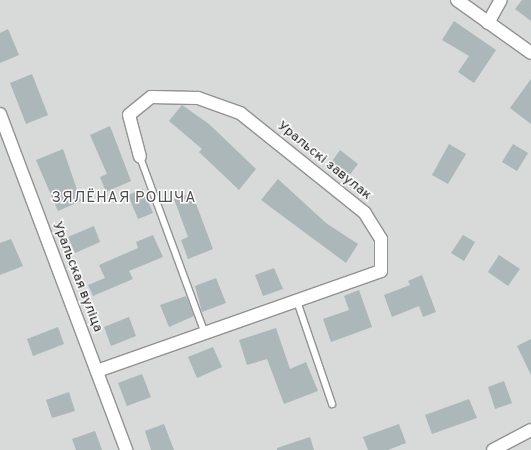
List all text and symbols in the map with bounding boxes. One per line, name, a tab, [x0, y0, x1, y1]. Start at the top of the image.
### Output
street label: Уральскі завулак	[274, 118, 374, 204]
district label: ЗЯЛЁНАЯ РОШЧА	[52, 190, 196, 208]
street label: Уральская вуліца	[48, 219, 106, 335]

